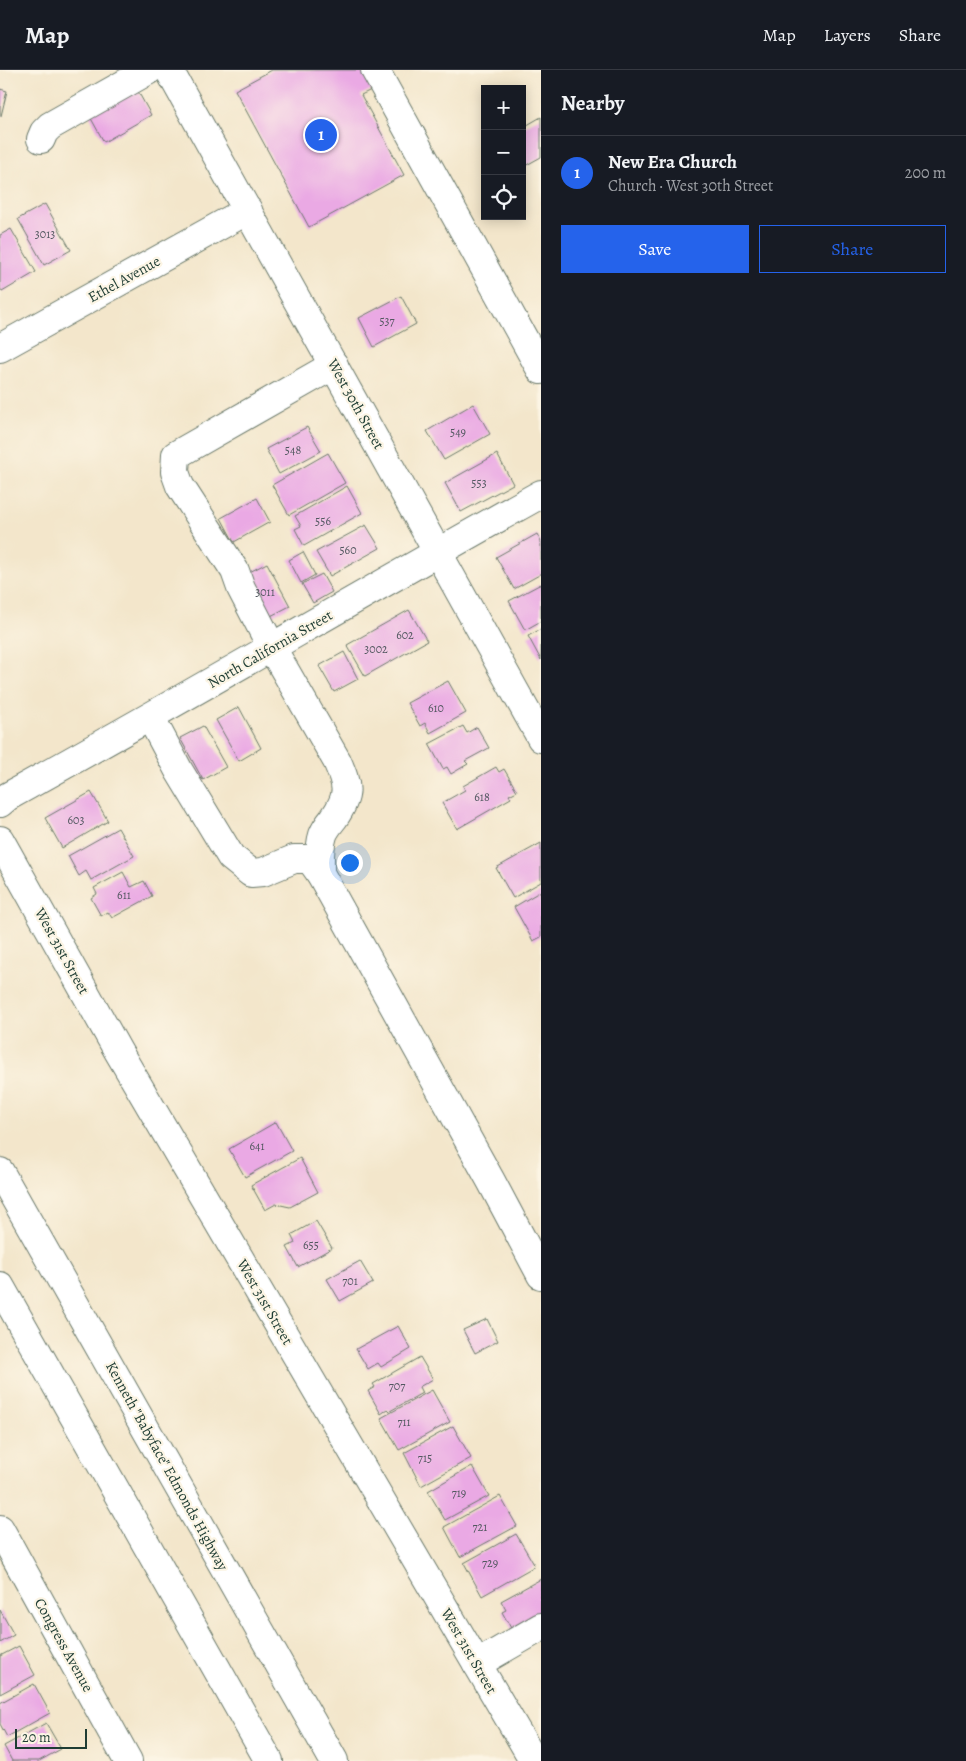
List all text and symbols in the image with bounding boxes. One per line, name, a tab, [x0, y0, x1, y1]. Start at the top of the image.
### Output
text: Map	[25, 19, 69, 51]
text: Map	[763, 23, 796, 47]
text: Layers	[824, 23, 871, 47]
text: Share	[899, 23, 941, 47]
map controls	[481, 85, 526, 220]
button: +	[481, 85, 526, 130]
text: Nearby	[561, 89, 624, 117]
pin: 1	[305, 116, 337, 154]
button: −	[481, 130, 526, 175]
text: New Era Church	[608, 149, 737, 175]
text: 1	[574, 162, 580, 184]
text: 200 m	[905, 162, 946, 184]
button: locate	[481, 175, 526, 220]
text: Church · West 30th Street	[608, 175, 773, 197]
button: Save	[561, 225, 749, 273]
button: Share	[759, 225, 946, 273]
house number: 3013	[35, 226, 55, 242]
street label: Ethel Avenue	[84, 251, 164, 307]
house number: 537	[379, 313, 396, 329]
street label: West 30th Street	[322, 354, 389, 453]
house number: 549	[450, 424, 466, 440]
house number: 548	[285, 442, 301, 458]
house number: 553	[471, 475, 487, 491]
house number: 556	[315, 513, 331, 529]
house number: 560	[339, 542, 357, 558]
house number: 3011	[255, 584, 275, 600]
street label: North California Street	[204, 605, 336, 693]
house number: 602	[396, 627, 414, 643]
house number: 3002	[364, 641, 388, 657]
house number: 610	[428, 700, 444, 716]
house number: 618	[474, 789, 490, 805]
house number: 603	[68, 812, 84, 828]
your location	[337, 850, 363, 876]
house number: 611	[117, 887, 131, 903]
street label: West 31st Street	[30, 903, 94, 998]
house number: 641	[249, 1138, 265, 1154]
house number: 655	[303, 1237, 319, 1253]
street label: West 31st Street	[232, 1255, 298, 1348]
house number: 701	[342, 1273, 358, 1289]
street label: Kenneth "Babyface" Edmonds Highway	[101, 1358, 233, 1574]
house number: 707	[389, 1378, 406, 1394]
house number: 711	[397, 1414, 411, 1430]
house number: 715	[418, 1450, 432, 1466]
house number: 719	[452, 1485, 466, 1501]
house number: 721	[473, 1519, 487, 1535]
house number: 729	[482, 1555, 498, 1571]
street label: Congress Avenue	[30, 1595, 98, 1696]
street label: West 31st Street	[436, 1604, 502, 1697]
scale bar	[15, 1726, 88, 1749]
text: 20 m	[22, 1728, 51, 1747]

